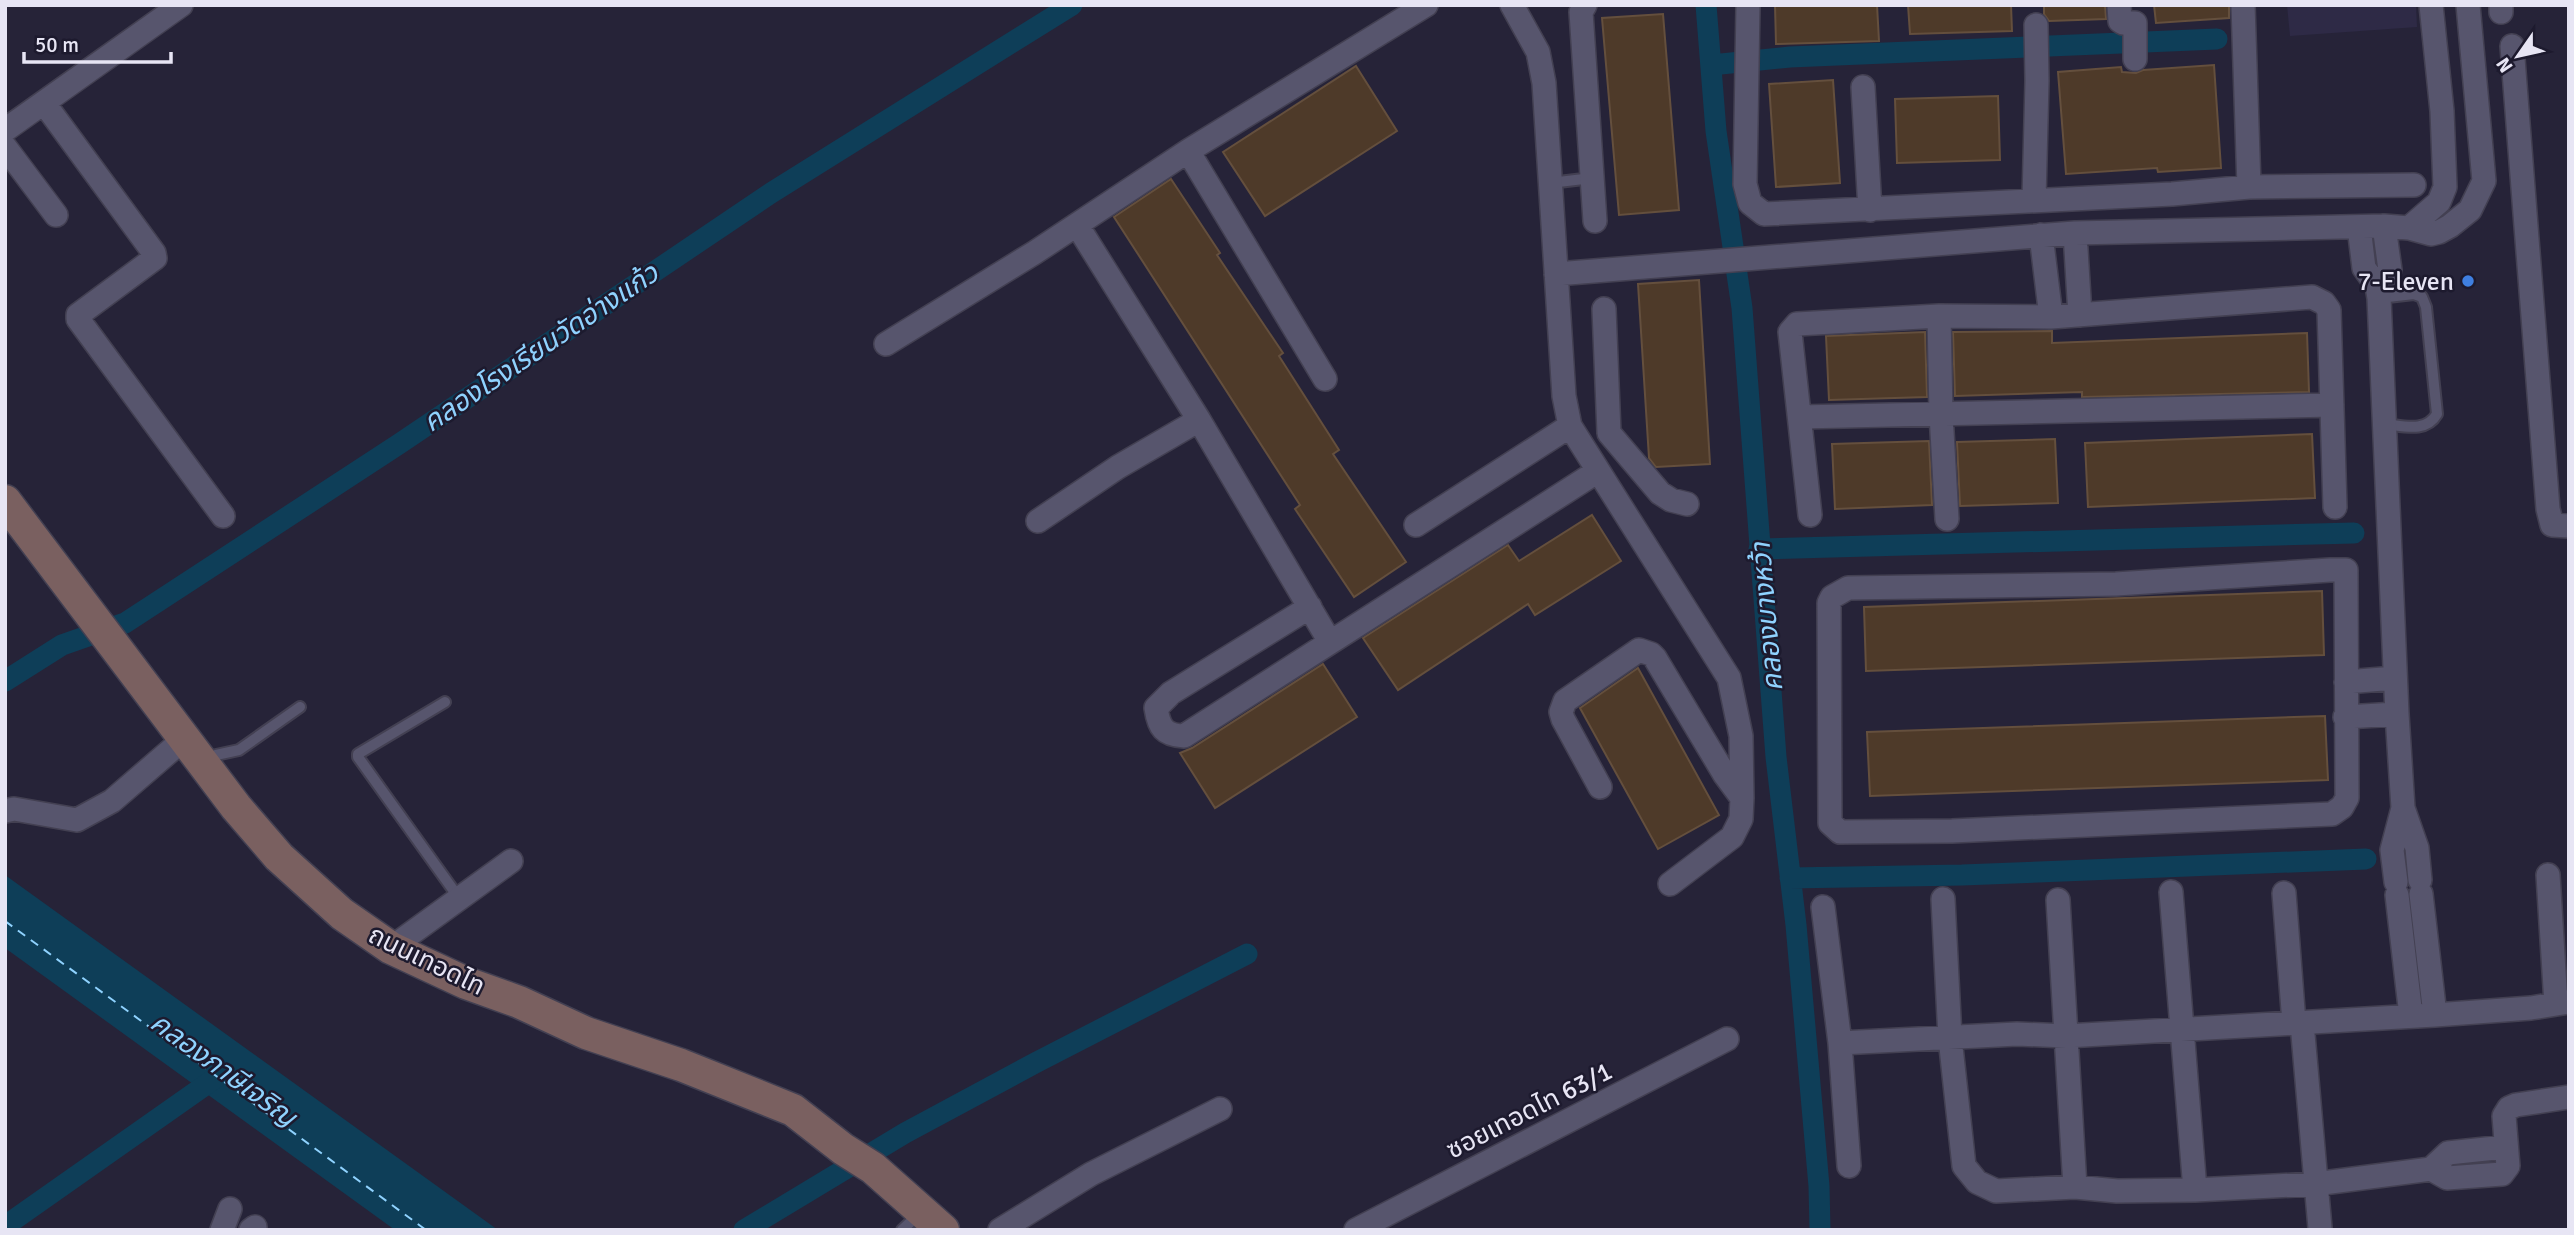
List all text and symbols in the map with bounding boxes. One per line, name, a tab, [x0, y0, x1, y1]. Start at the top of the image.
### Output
scale bar	[24, 21, 172, 65]
north arrow	[2483, 21, 2553, 91]
text: 50 m	[35, 32, 79, 58]
text: N	[2491, 53, 2518, 77]
water label: คลองโรงเรียนวัดอ่างแก้ว	[416, 256, 666, 439]
place label: 7-Eleven	[2357, 266, 2454, 298]
marker: 7-Eleven	[2460, 273, 2476, 289]
water label: คลองบางหว้า	[1743, 539, 1790, 693]
street label: ถนนเทอดไท	[363, 919, 490, 1003]
water label: คลองภาษีเจริญ	[144, 1006, 304, 1135]
street label: ซอยเทอดไท 63/1	[1441, 1055, 1618, 1166]

